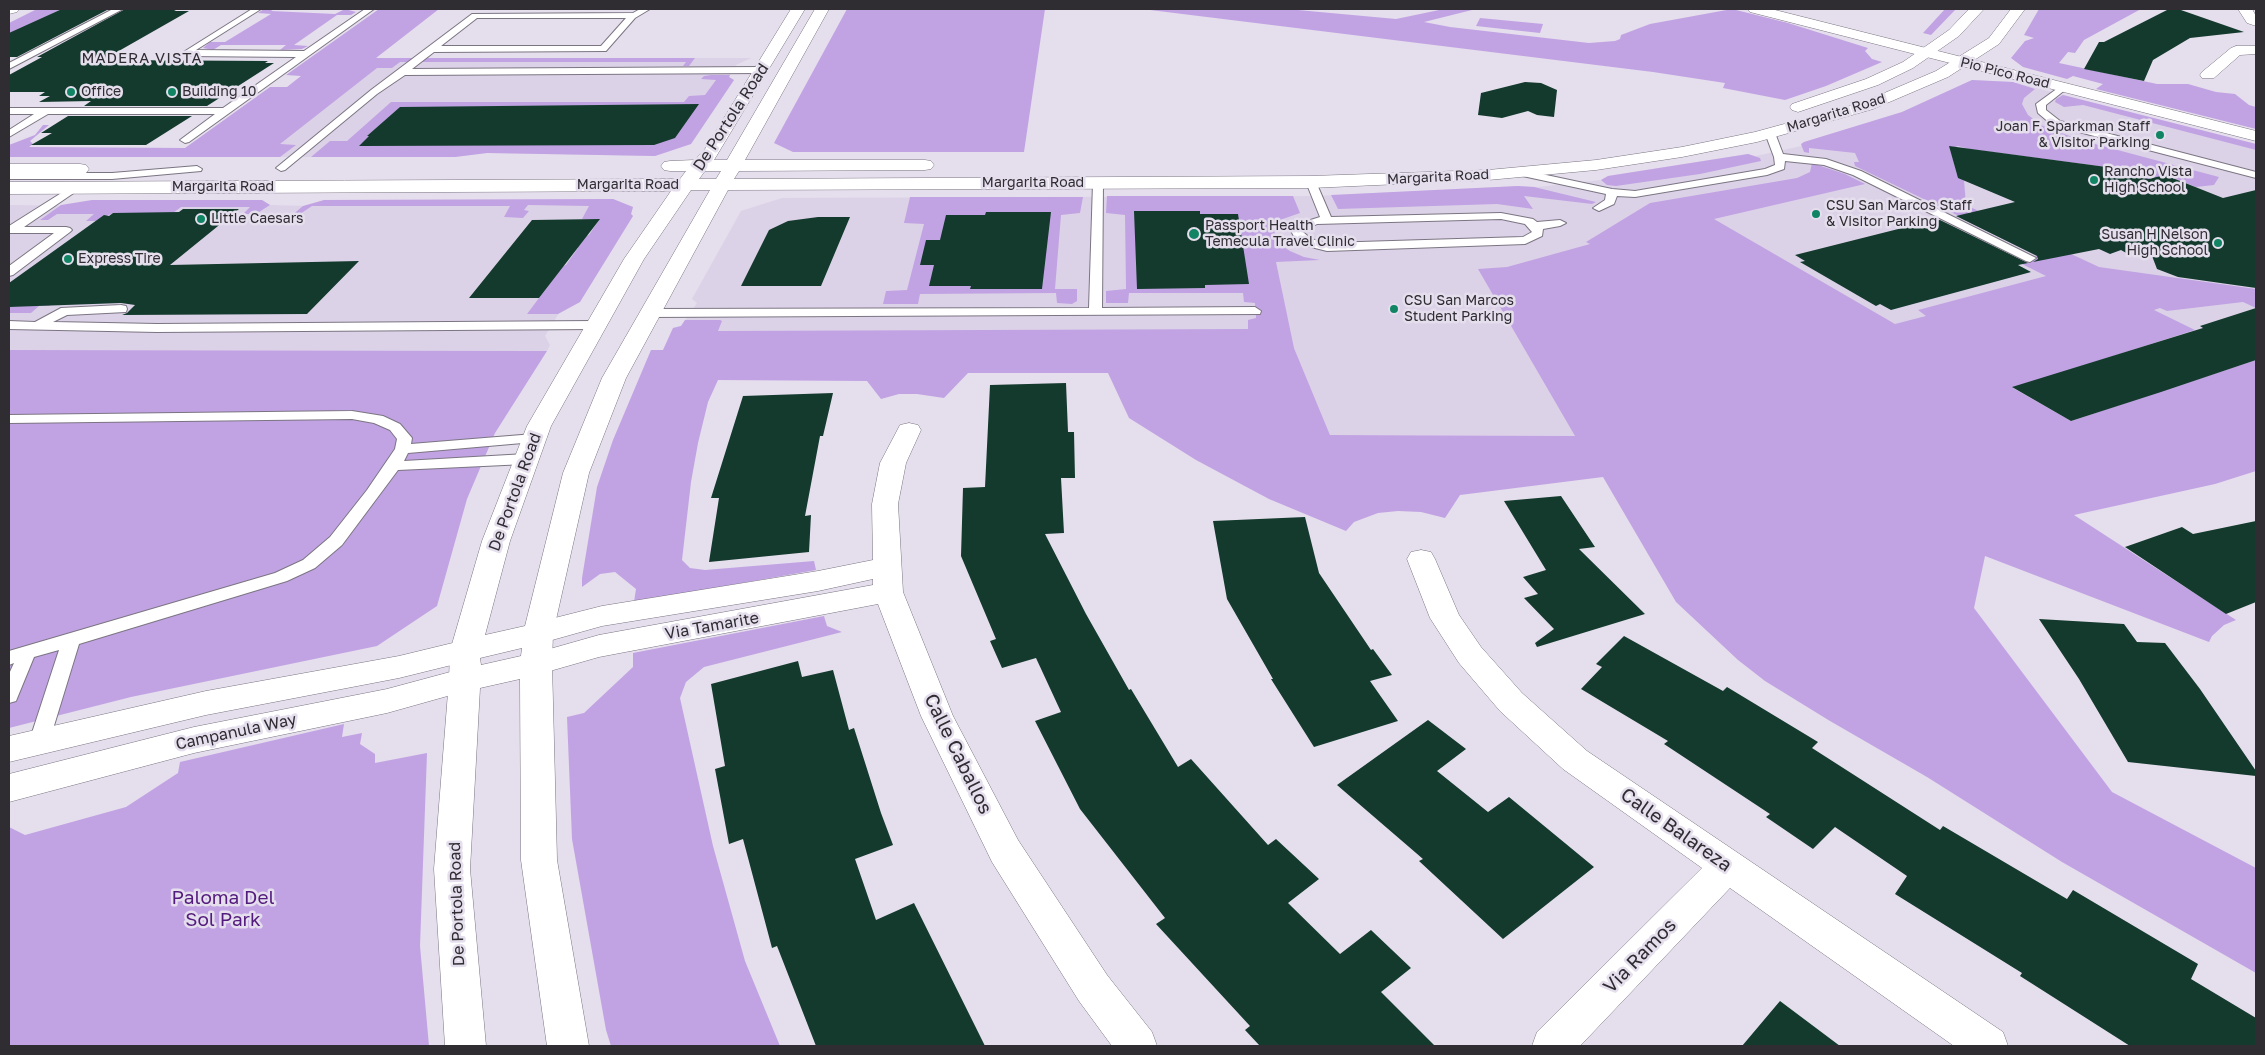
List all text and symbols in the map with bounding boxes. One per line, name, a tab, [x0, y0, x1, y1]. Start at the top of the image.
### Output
district label: MADERA VISTA	[80, 49, 204, 67]
street label: Pio Pico Road	[1959, 54, 2051, 92]
street label: De Portola Road	[689, 60, 773, 174]
place label: Office	[81, 84, 121, 100]
place label: Building 10	[182, 84, 256, 100]
marker: Office	[65, 86, 77, 98]
marker: Building 10	[166, 86, 178, 98]
street label: Margarita Road	[1785, 90, 1887, 136]
place label: Joan F. Sparkman Staff & Visitor Parking	[1996, 119, 2150, 152]
marker: Joan F. Sparkman Staff & Visitor Parking	[2154, 129, 2166, 141]
place label: Rancho Vista High School	[2104, 164, 2192, 196]
street label: Margarita Road	[1386, 166, 1490, 188]
marker: Rancho Vista High School	[2088, 174, 2100, 186]
street label: Margarita Road	[982, 175, 1084, 191]
street label: Margarita Road	[577, 177, 679, 193]
street label: Margarita Road	[172, 179, 274, 195]
place label: CSU San Marcos Staff & Visitor Parking	[1826, 198, 1972, 230]
marker: CSU San Marcos Staff & Visitor Parking	[1810, 208, 1822, 220]
place label: Little Caesars	[211, 211, 304, 227]
marker: Little Caesars	[195, 213, 207, 225]
place label: Passport Health Temecula Travel Clinic	[1205, 218, 1355, 250]
marker: Passport Health Temecula Travel Clinic	[1187, 227, 1201, 241]
place label: Susan H Nelson High School	[2101, 227, 2208, 260]
marker: Susan H Nelson High School	[2212, 237, 2224, 249]
place label: Express Tire	[78, 251, 161, 267]
marker: Express Tire	[62, 253, 74, 265]
place label: CSU San Marcos Student Parking	[1404, 293, 1514, 326]
marker: CSU San Marcos Student Parking	[1388, 303, 1400, 315]
street label: De Portola Road	[485, 430, 545, 554]
street label: Via Tamarite	[664, 608, 760, 644]
street label: Calle Caballos	[919, 690, 997, 818]
street label: Campanula Way	[174, 710, 298, 754]
street label: Calle Balareza	[1616, 783, 1736, 877]
street label: De Portola Road	[445, 842, 469, 966]
park label: Paloma Del Sol Park	[172, 887, 274, 931]
street label: Via Ramos	[1599, 914, 1681, 998]

